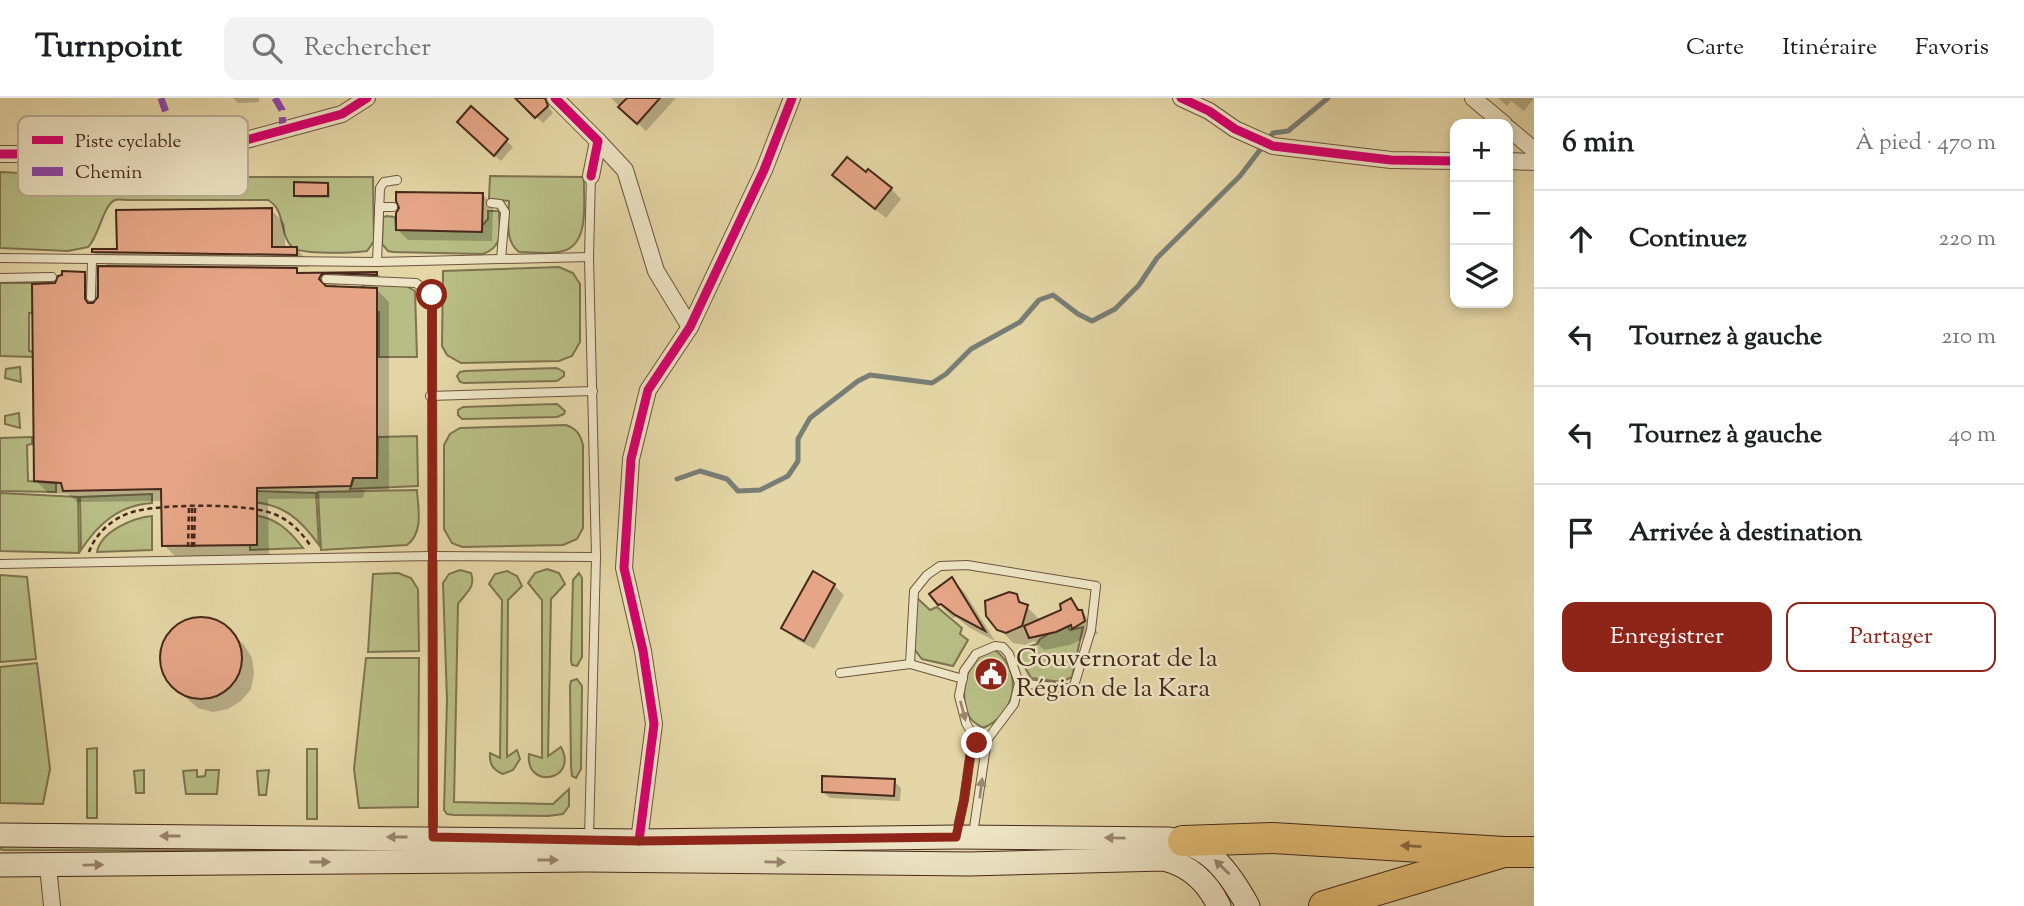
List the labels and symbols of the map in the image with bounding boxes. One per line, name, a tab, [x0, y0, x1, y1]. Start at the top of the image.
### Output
legend	[18, 116, 248, 196]
text: Piste cyclable	[75, 129, 182, 156]
text: Chemin	[75, 160, 143, 187]
route start	[416, 279, 447, 310]
place label: Gouvernorat de la Région de la Kara	[1016, 641, 1218, 708]
public building icon: Gouvernorat de la Région de la Kara	[972, 655, 1010, 693]
one-way arrow	[958, 700, 969, 722]
route end	[961, 727, 992, 758]
one-way arrow	[975, 777, 986, 799]
one-way arrow	[158, 830, 180, 842]
one-way arrow	[386, 831, 408, 843]
one-way arrow	[1103, 832, 1125, 844]
one-way arrow	[1400, 840, 1422, 851]
one-way arrow	[537, 854, 559, 866]
one-way arrow	[309, 856, 331, 867]
one-way arrow	[764, 856, 786, 868]
one-way arrow	[1213, 858, 1230, 875]
one-way arrow	[82, 859, 104, 871]

